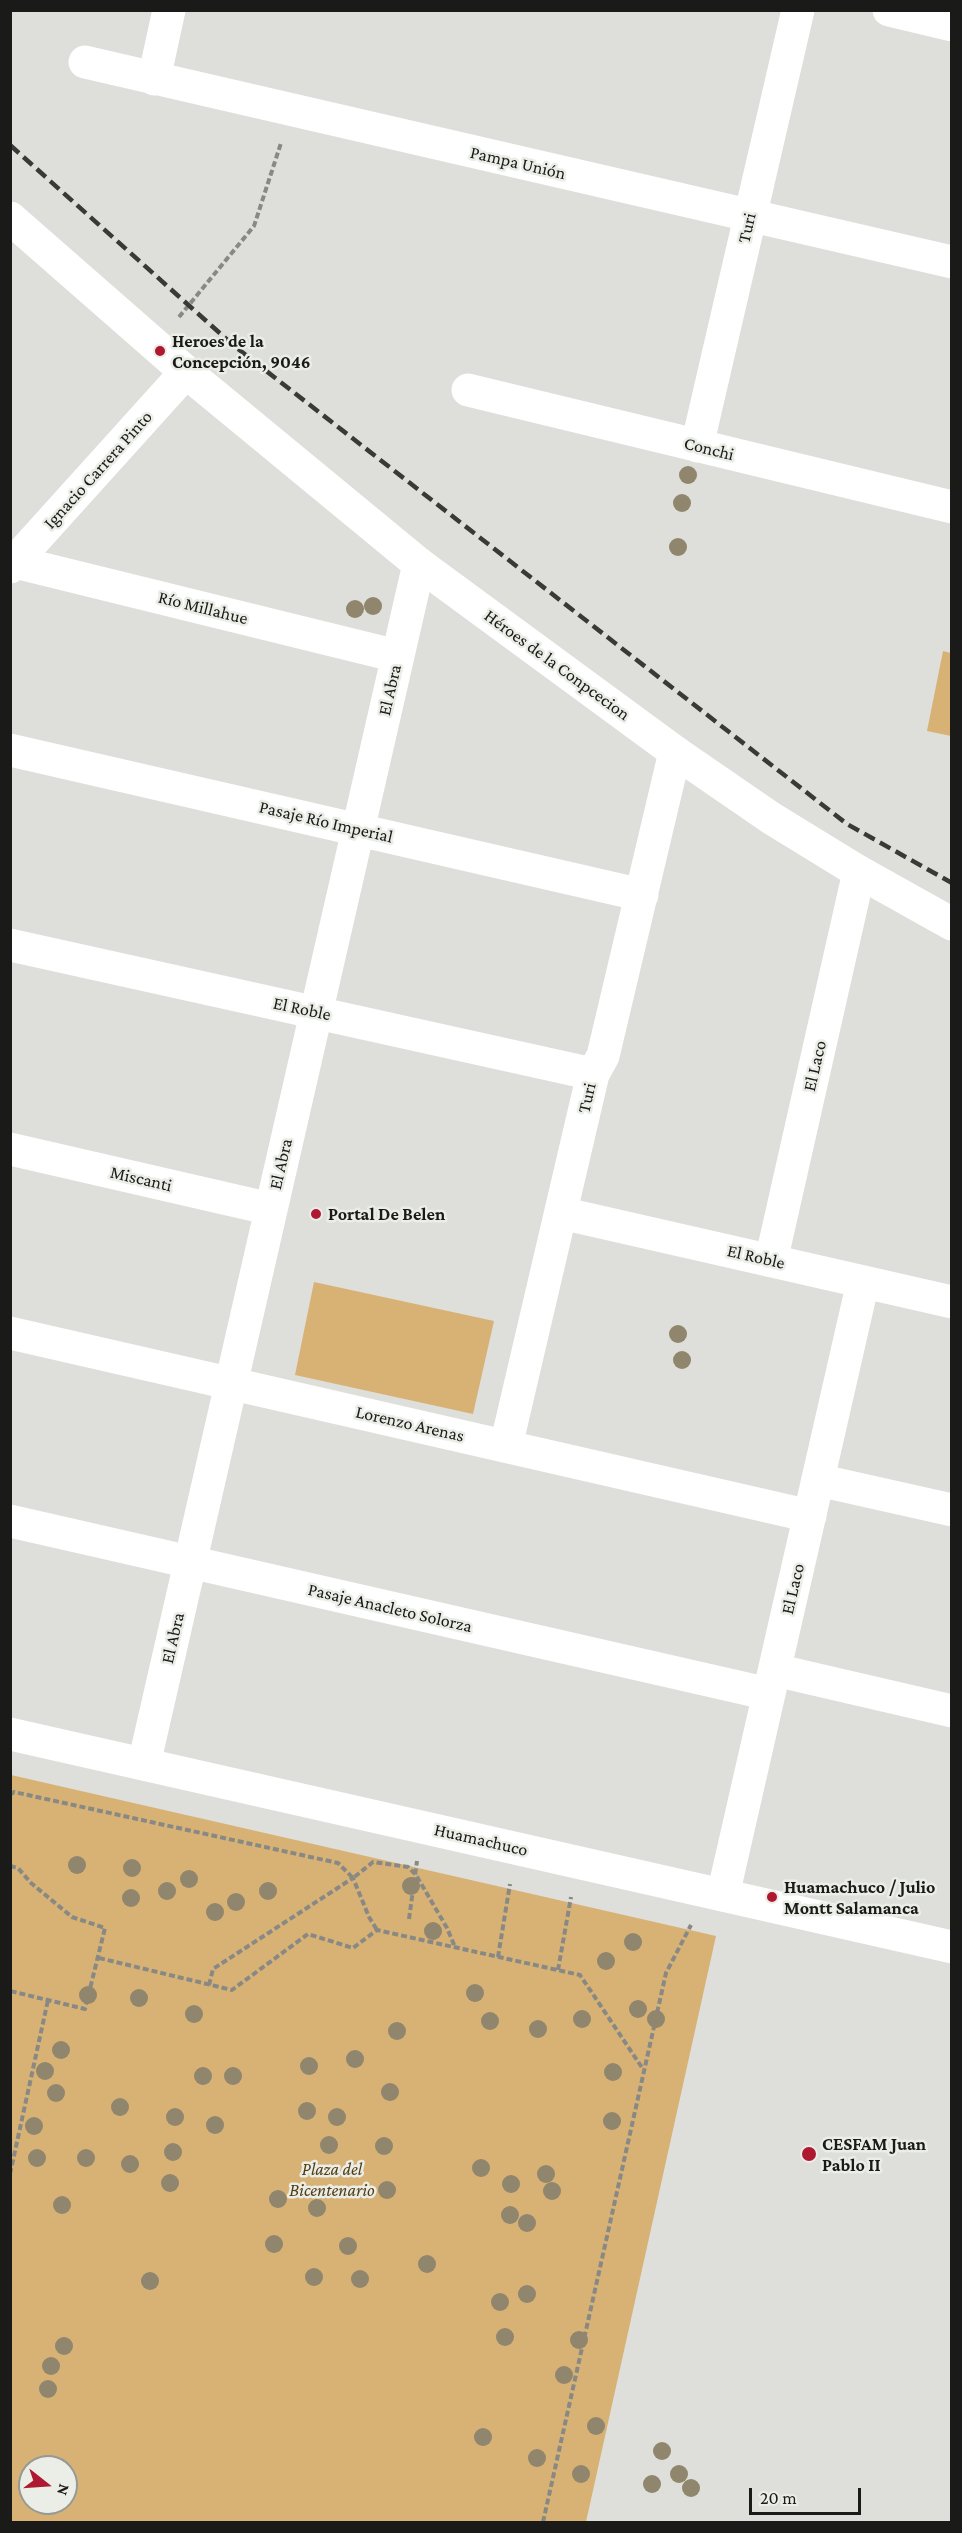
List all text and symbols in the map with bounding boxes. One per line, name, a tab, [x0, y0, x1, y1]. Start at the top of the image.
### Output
street label: Pampa Unión	[468, 142, 568, 184]
street label: Turi	[733, 211, 761, 245]
place label: Heroes de la Concepción, 9046	[172, 330, 311, 372]
marker: Heroes de la Concepción, 9046	[153, 344, 167, 358]
street label: Ignacio Carrera Pinto	[39, 406, 157, 534]
street label: Conchi	[682, 432, 736, 466]
street label: Río Millahue	[156, 586, 250, 630]
street label: Héroes de la Conpcecion	[480, 605, 634, 725]
street label: El Abra	[374, 662, 406, 718]
street label: Pasaje Río Imperial	[257, 796, 395, 848]
street label: El Roble	[271, 992, 333, 1026]
street label: El Laco	[799, 1038, 831, 1094]
street label: Turi	[573, 1081, 601, 1115]
street label: El Abra	[265, 1136, 297, 1192]
street label: Miscanti	[108, 1161, 174, 1197]
place label: Portal De Belen	[328, 1203, 445, 1225]
marker: Portal De Belen	[309, 1207, 323, 1221]
street label: El Roble	[725, 1240, 787, 1274]
street label: Lorenzo Arenas	[354, 1401, 466, 1447]
street label: El Laco	[777, 1561, 809, 1617]
street label: Pasaje Anacleto Solorza	[306, 1579, 474, 1637]
street label: El Abra	[157, 1610, 189, 1666]
street label: Huamachuco	[432, 1819, 530, 1861]
place label: Huamachuco / Julio Montt Salamanca	[784, 1876, 935, 1918]
marker: Huamachuco / Julio Montt Salamanca	[765, 1890, 779, 1904]
place label: CESFAM Juan Pablo II	[822, 2133, 926, 2176]
marker: CESFAM Juan Pablo II	[800, 2145, 818, 2163]
park label: Plaza del Bicentenario	[289, 2158, 375, 2200]
north arrow	[18, 2455, 78, 2515]
scale bar	[752, 2476, 864, 2514]
text: N	[54, 2482, 74, 2498]
text: 20 m	[760, 2488, 797, 2508]

